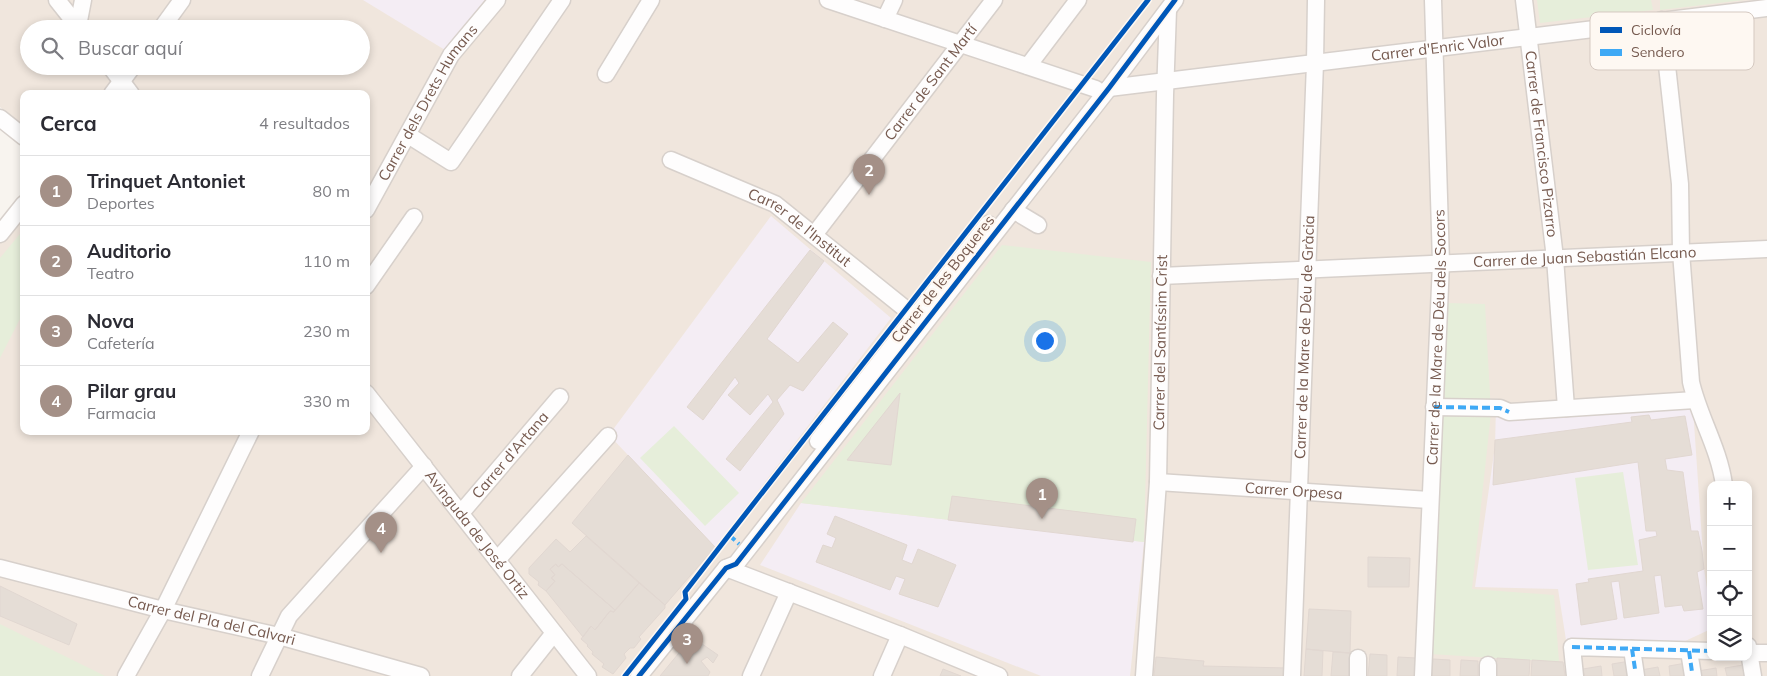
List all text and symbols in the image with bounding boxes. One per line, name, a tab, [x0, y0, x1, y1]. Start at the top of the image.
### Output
legend	[1590, 12, 1754, 70]
street label: Carrer de Sant Martí	[880, 19, 982, 144]
search box	[20, 20, 370, 75]
street label: Carrer dels Drets Humans	[374, 20, 482, 184]
text: Ciclovía	[1631, 21, 1681, 39]
street label: Carrer d'Enric Valor	[1370, 30, 1506, 65]
icon: search	[38, 34, 66, 62]
text: Buscar aquí	[78, 36, 182, 60]
text: Sendero	[1631, 43, 1685, 61]
street label: Carrer de Francisco Pizarro	[1521, 50, 1562, 238]
text: Cerca	[40, 110, 97, 136]
text: 4 resultados	[259, 113, 350, 133]
pin: 2	[853, 154, 885, 195]
text: Trinquet Antoniet	[87, 169, 245, 193]
text: 1	[51, 181, 61, 201]
text: 80 m	[313, 181, 350, 201]
street label: Carrer de l'Institut	[745, 184, 855, 270]
text: Deportes	[87, 193, 155, 213]
street label: Carrer de la Mare de Déu dels Socors	[1422, 209, 1450, 466]
street label: Carrer de les Boqueres	[887, 211, 998, 346]
street label: Carrer de la Mare de Déu de Gràcia	[1290, 215, 1318, 459]
text: Auditorio	[87, 239, 171, 263]
street label: Carrer de Juan Sebastián Elcano	[1472, 242, 1697, 271]
text: 2	[51, 251, 61, 271]
text: 110 m	[303, 251, 350, 271]
street label: Carrer del Santíssim Crist	[1149, 255, 1171, 430]
text: Teatro	[87, 263, 134, 283]
text: Nova	[87, 309, 134, 333]
text: 3	[51, 321, 61, 341]
text: 230 m	[303, 321, 350, 341]
your location	[1032, 328, 1058, 354]
text: Cafetería	[87, 333, 155, 353]
text: Pilar grau	[87, 379, 176, 403]
text: 4	[51, 391, 61, 411]
text: 330 m	[303, 391, 350, 411]
text: Farmacia	[87, 403, 156, 423]
street label: Carrer d'Artana	[467, 407, 552, 502]
street label: Avinguda de José Ortiz	[421, 466, 534, 603]
pin: 1	[1026, 478, 1058, 519]
street label: Carrer Orpesa	[1244, 478, 1343, 503]
map controls	[1707, 481, 1752, 661]
button: +	[1707, 481, 1752, 526]
pin: 4	[365, 512, 397, 553]
button: −	[1707, 526, 1752, 571]
button: locate	[1707, 571, 1752, 616]
street label: Carrer del Pla del Calvari	[126, 591, 298, 649]
button: layers	[1707, 616, 1752, 661]
pin: 3	[671, 623, 703, 664]

